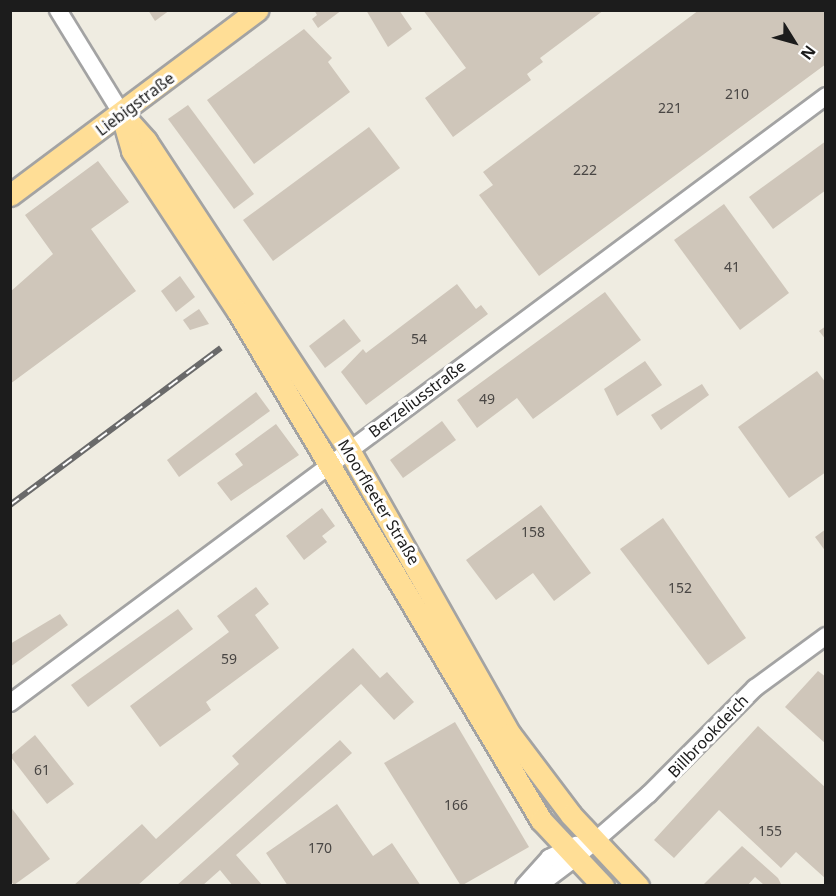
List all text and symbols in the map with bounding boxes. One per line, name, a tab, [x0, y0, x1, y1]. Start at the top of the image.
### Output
north arrow	[764, 12, 824, 72]
text: N	[796, 41, 821, 65]
street label: Liebigstraße	[92, 68, 178, 140]
house number: 210	[725, 86, 749, 102]
house number: 221	[658, 100, 682, 116]
house number: 222	[573, 162, 597, 178]
house number: 41	[724, 259, 740, 275]
house number: 54	[411, 331, 427, 347]
street label: Berzeliusstraße	[365, 356, 469, 442]
house number: 49	[479, 391, 495, 407]
street label: Moorfleeter Straße	[334, 436, 424, 568]
house number: 158	[521, 524, 545, 540]
house number: 152	[668, 580, 692, 596]
house number: 59	[221, 651, 237, 667]
street label: Billbrookdeich	[664, 691, 752, 781]
house number: 61	[34, 762, 50, 778]
house number: 166	[444, 797, 468, 813]
house number: 155	[758, 823, 782, 839]
house number: 170	[308, 840, 332, 856]

